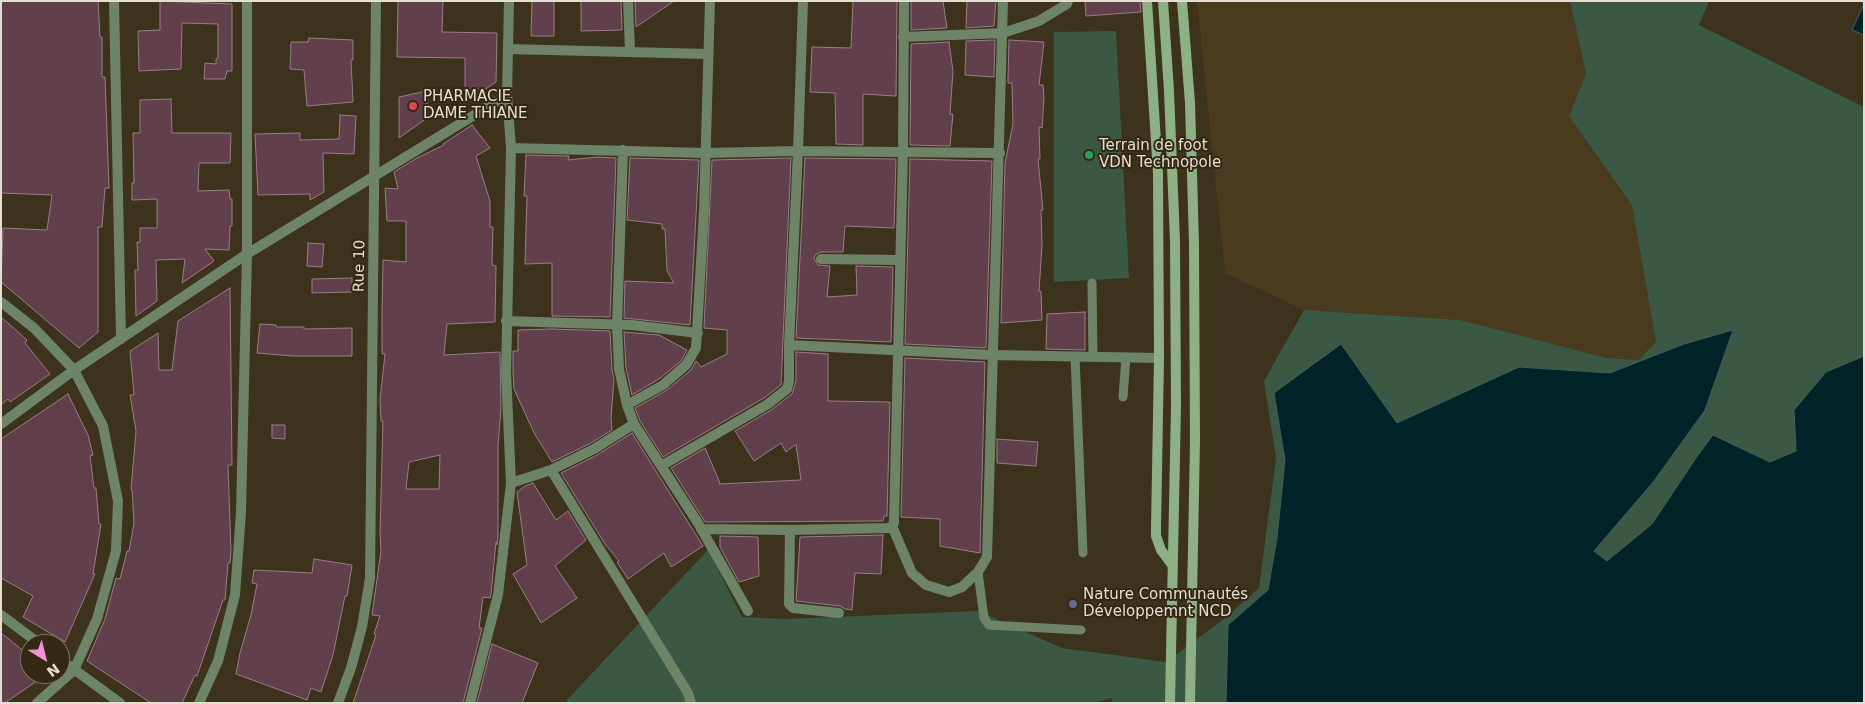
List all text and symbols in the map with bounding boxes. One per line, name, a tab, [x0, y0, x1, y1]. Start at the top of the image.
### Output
place label: PHARMACIE DAME THIANE	[423, 88, 528, 123]
marker: PHARMACIE DAME THIANE	[407, 100, 419, 112]
place label: Terrain de foot VDN Technopole	[1099, 137, 1221, 172]
marker: Terrain de foot VDN Technopole	[1083, 149, 1095, 161]
street label: Rue 10	[351, 240, 369, 292]
place label: Nature Communautés Développemnt NCD	[1083, 586, 1248, 621]
marker: Nature Communautés Développemnt NCD	[1067, 598, 1079, 610]
north arrow	[20, 634, 70, 684]
text: N	[44, 660, 63, 680]

